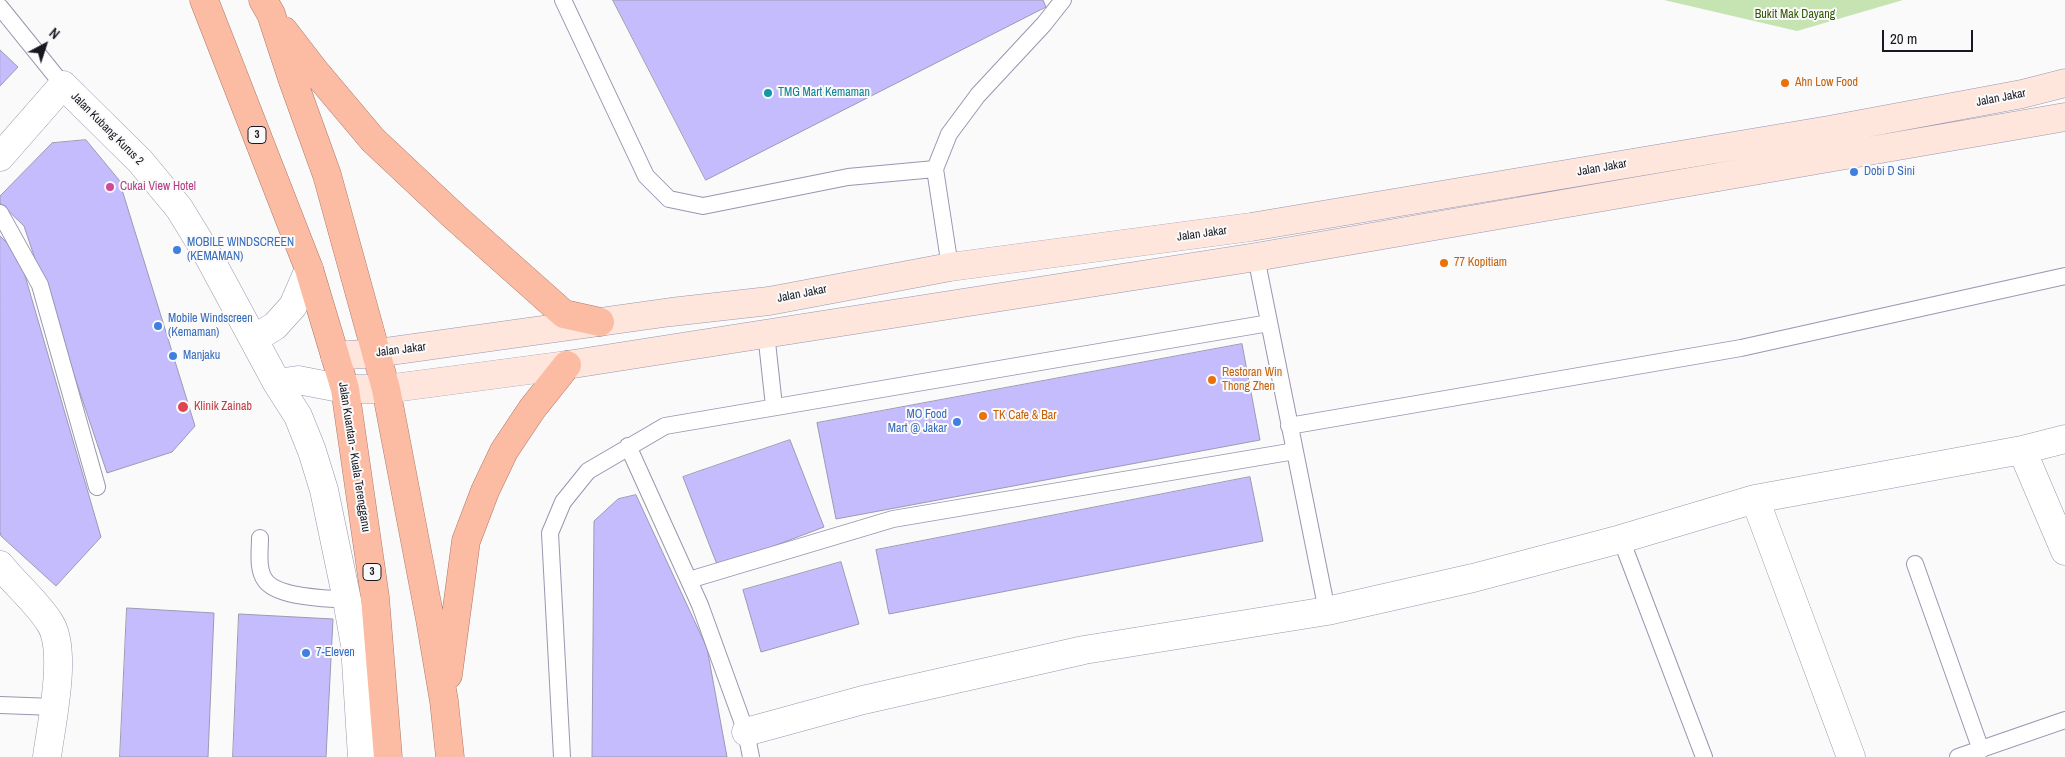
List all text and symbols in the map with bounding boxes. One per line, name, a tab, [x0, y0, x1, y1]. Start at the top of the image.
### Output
park label: Bukit Mak Dayang	[1755, 8, 1835, 22]
north arrow	[20, 20, 70, 70]
scale bar	[1885, 20, 1976, 52]
text: N	[46, 24, 64, 43]
text: 20 m	[1890, 28, 1917, 49]
place label: Ahn Low Food	[1795, 76, 1858, 90]
marker: Ahn Low Food	[1779, 77, 1791, 89]
place label: TMG Mart Kemaman	[778, 86, 870, 100]
street label: Jalan Jakar	[1975, 86, 2027, 110]
marker: TMG Mart Kemaman	[762, 87, 774, 99]
street label: Jalan Kubang Kurus 2	[68, 90, 146, 168]
road number: 3	[248, 126, 266, 144]
street label: Jalan Jakar	[1576, 157, 1628, 179]
place label: Dobi D Sini	[1864, 165, 1915, 179]
marker: Dobi D Sini	[1848, 166, 1860, 178]
place label: Cukai View Hotel	[120, 180, 196, 194]
marker: Cukai View Hotel	[104, 181, 116, 193]
street label: Jalan Jakar	[1176, 223, 1228, 245]
place label: MOBILE WINDSCREEN (KEMAMAN)	[187, 236, 294, 264]
marker: MOBILE WINDSCREEN (KEMAMAN)	[171, 244, 183, 256]
place label: 77 Kopitiam	[1454, 256, 1507, 270]
marker: 77 Kopitiam	[1438, 257, 1450, 269]
street label: Jalan Jakar	[776, 282, 828, 306]
place label: Mobile Windscreen (Kemaman)	[168, 312, 253, 340]
marker: Mobile Windscreen (Kemaman)	[152, 320, 164, 332]
street label: Jalan Jakar	[375, 340, 427, 360]
place label: Manjaku	[183, 349, 220, 363]
marker: Manjaku	[167, 350, 179, 362]
place label: Restoran Win Thong Zhen	[1222, 366, 1282, 394]
marker: Restoran Win Thong Zhen	[1206, 374, 1218, 386]
street label: Jalan Kuantan - Kuala Terengganu	[335, 381, 373, 533]
marker: Klinik Zainab	[176, 400, 190, 414]
place label: Klinik Zainab	[194, 400, 252, 414]
place label: MO Food Mart @ Jakar	[888, 408, 947, 436]
place label: TK Cafe & Bar	[993, 409, 1056, 423]
marker: TK Cafe & Bar	[977, 410, 989, 422]
marker: MO Food Mart @ Jakar	[951, 416, 963, 428]
road number: 3	[363, 564, 381, 580]
place label: 7-Eleven	[316, 646, 355, 660]
marker: 7-Eleven	[300, 647, 312, 659]

